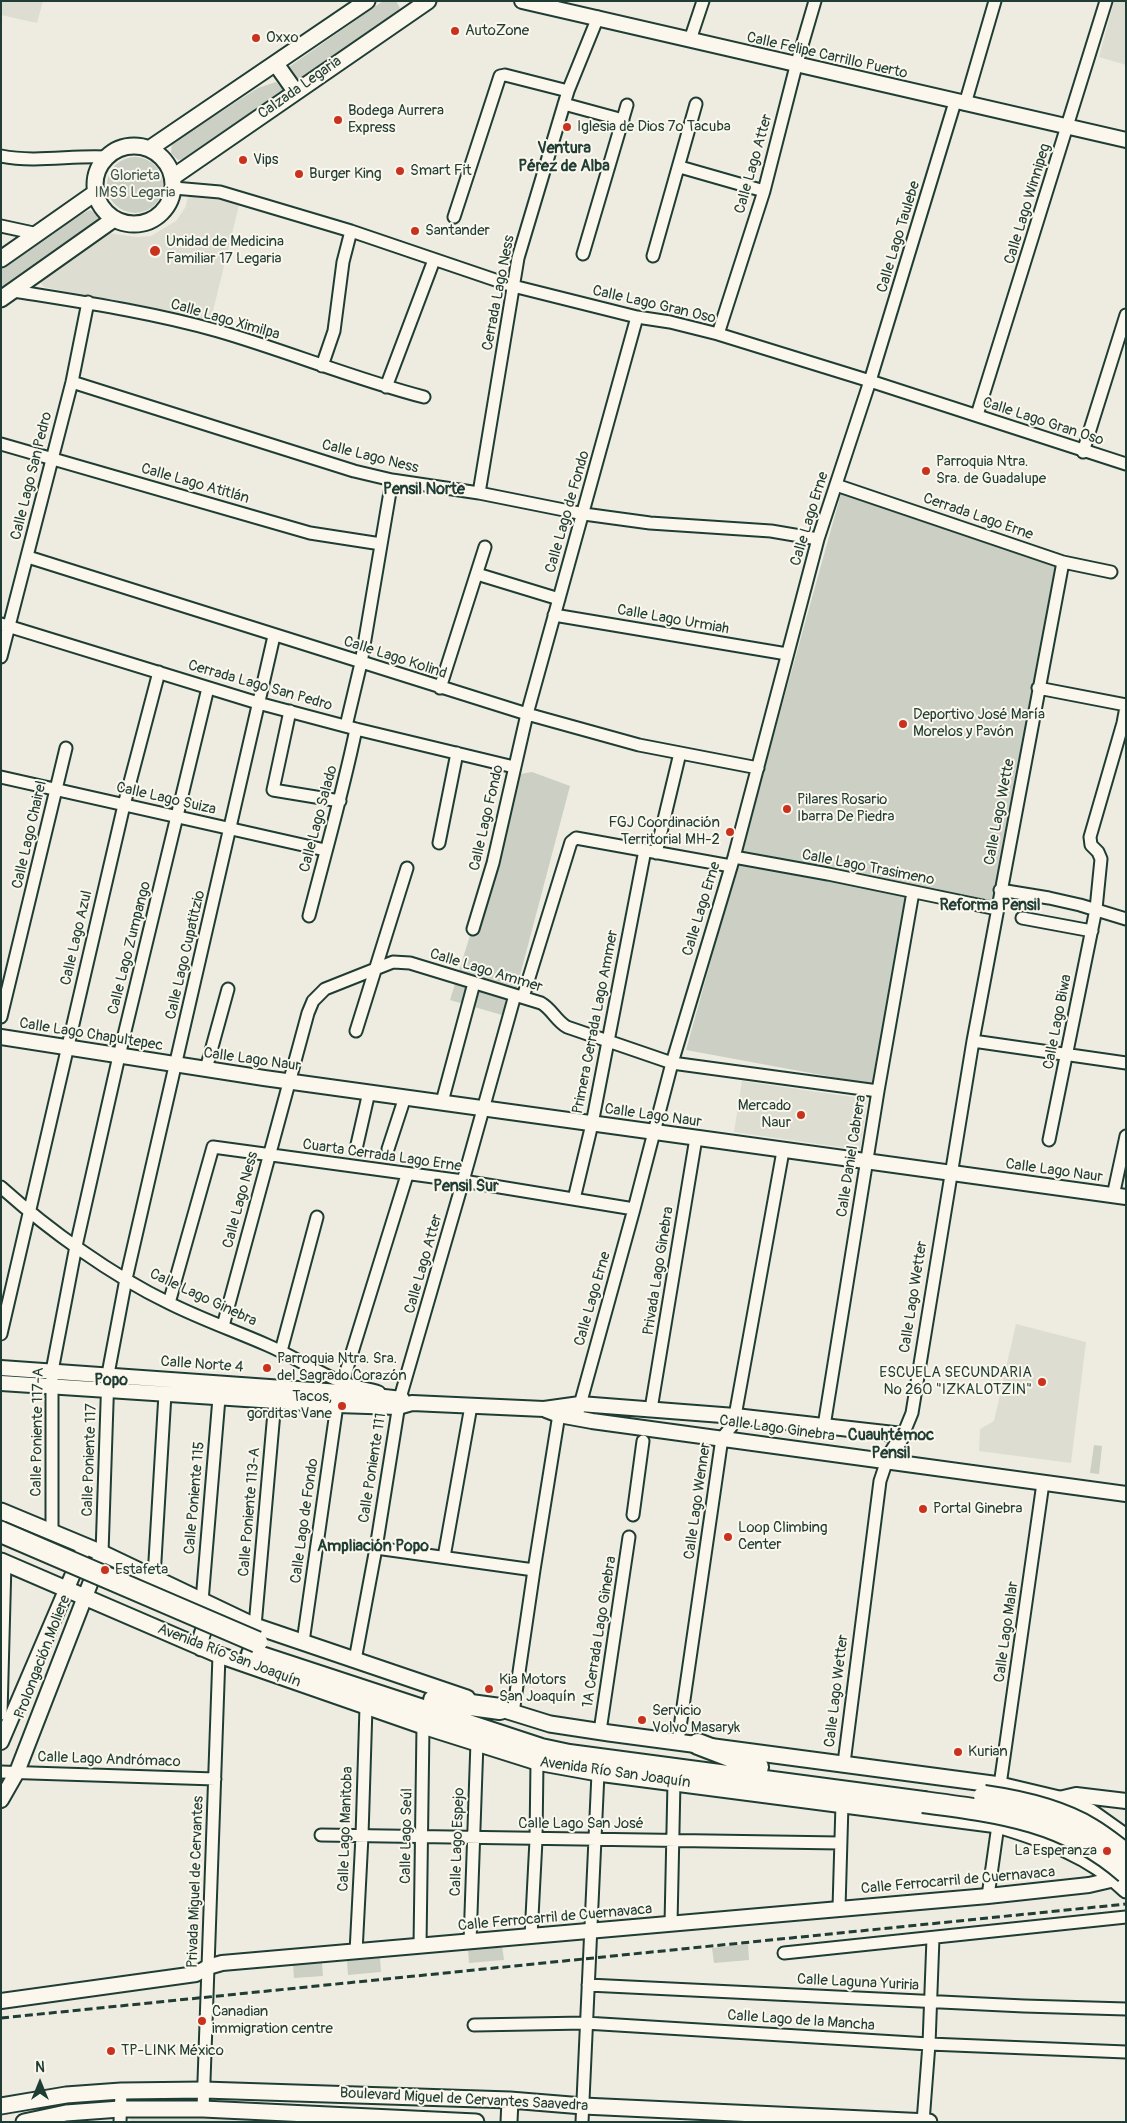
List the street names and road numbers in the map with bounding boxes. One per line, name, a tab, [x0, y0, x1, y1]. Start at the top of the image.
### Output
street label: Calle Felipe Carrillo Puerto	[745, 29, 909, 83]
street label: Calzada Legaria	[255, 53, 345, 123]
street label: Calle Lago Atter	[731, 112, 777, 216]
street label: Calle Lago Winnipeg	[1001, 141, 1055, 267]
street label: Calle Lago Taulebe	[873, 179, 925, 295]
street label: Cerrada Lago Ness	[479, 234, 519, 352]
street label: Calle Lago Gran Oso	[591, 282, 717, 328]
street label: Calle Lago Ximilpa	[168, 296, 282, 344]
street label: Calle Lago Gran Oso	[980, 394, 1106, 450]
street label: Calle Lago San Pedro	[7, 410, 57, 542]
street label: Calle Lago Ness	[320, 436, 420, 478]
street label: Calle Lago de Fondo	[542, 449, 594, 575]
street label: Calle Lago Atitlán	[139, 460, 251, 508]
street label: Calle Lago Erne	[787, 470, 833, 568]
street label: Cerrada Lago Erne	[921, 490, 1035, 544]
street label: Calle Lago Urmiah	[616, 601, 730, 639]
street label: Calle Lago Kolind	[341, 633, 449, 683]
street label: Cerrada Lago San Pedro	[186, 657, 334, 715]
street label: Calle Lago Wette	[981, 757, 1019, 867]
street label: Calle Lago Fondo	[466, 763, 508, 873]
street label: Calle Lago Salado	[296, 764, 342, 874]
street label: Calle Lago Chairel	[9, 779, 51, 891]
street label: Calle Lago Suiza	[114, 779, 218, 819]
street label: Calle Lago Trasimeno	[800, 846, 936, 890]
street label: Calle Lago Erne	[679, 860, 725, 958]
street label: Calle Lago Zumpango	[105, 880, 155, 1016]
street label: Calle Lago Azul	[57, 889, 97, 987]
street label: Calle Lago Cupatitzio	[162, 889, 210, 1021]
street label: Primera Cerrada Lago Ammer	[569, 929, 623, 1115]
street label: Calle Lago Ammer	[427, 945, 545, 997]
street label: Calle Lago Biwa	[1040, 973, 1076, 1071]
street label: Calle Lago Chapultepec	[18, 1015, 164, 1055]
street label: Calle Lago Naur	[202, 1044, 302, 1076]
street label: Calle Daniel Cabrera	[833, 1094, 871, 1218]
street label: Calle Lago Naur	[603, 1100, 703, 1132]
street label: Cuarta Cerrada Lago Erne	[301, 1136, 463, 1176]
street label: Calle Lago Ness	[219, 1150, 263, 1250]
street label: Calle Lago Naur	[1004, 1155, 1104, 1187]
street label: Privada Lago Ginebra	[640, 1205, 678, 1337]
street label: Calle Lago Atter	[401, 1212, 447, 1316]
street label: Calle Lago Wetter	[896, 1240, 932, 1354]
street label: Calle Lago Erne	[571, 1250, 615, 1348]
street label: Calle Lago Ginebra	[146, 1265, 260, 1331]
street label: Calle Norte 4	[160, 1353, 244, 1377]
street label: Calle Poniente 117-A	[28, 1367, 48, 1497]
street label: Calle Poniente 117	[79, 1403, 101, 1517]
street label: Calle Poniente 111	[355, 1412, 391, 1524]
street label: Calle Lago Ginebra	[718, 1412, 836, 1446]
street label: Calle Poniente 115	[181, 1441, 209, 1555]
street label: Calle Lago Wenner	[681, 1441, 715, 1561]
street label: Calle Poniente 113-A	[235, 1447, 265, 1577]
street label: Calle Lago de Fondo	[287, 1457, 323, 1585]
street label: 1A Cerrada Lago Ginebra	[579, 1555, 621, 1709]
street label: Calle Lago Malar	[991, 1580, 1023, 1684]
street label: Prolongación Moliere	[11, 1593, 75, 1721]
street label: Avenida Río San Joaquín	[155, 1620, 303, 1692]
street label: Calle Lago Wetter	[821, 1634, 853, 1748]
street label: Calle Lago Andrómaco	[37, 1749, 181, 1771]
street label: Avenida Río San Joaquín	[538, 1754, 692, 1792]
street label: Calle Lago Manitoba	[335, 1766, 357, 1892]
street label: Calle Lago Espejo	[447, 1787, 469, 1897]
street label: Calle Lago Seúl	[397, 1788, 417, 1884]
street label: Privada Miguel de Cervantes	[184, 1796, 208, 1968]
street label: Calle Lago San José	[518, 1815, 644, 1833]
street label: Calle Ferrocarril de Cuernavaca	[860, 1864, 1056, 1898]
street label: Calle Ferrocarril de Cuernavaca	[457, 1901, 653, 1935]
street label: Calle Laguna Yuriria	[797, 1971, 919, 1995]
street label: Calle Lago de la Mancha	[727, 2007, 875, 2035]
street label: Boulevard Miguel de Cervantes Saavedra	[339, 2084, 589, 2116]

